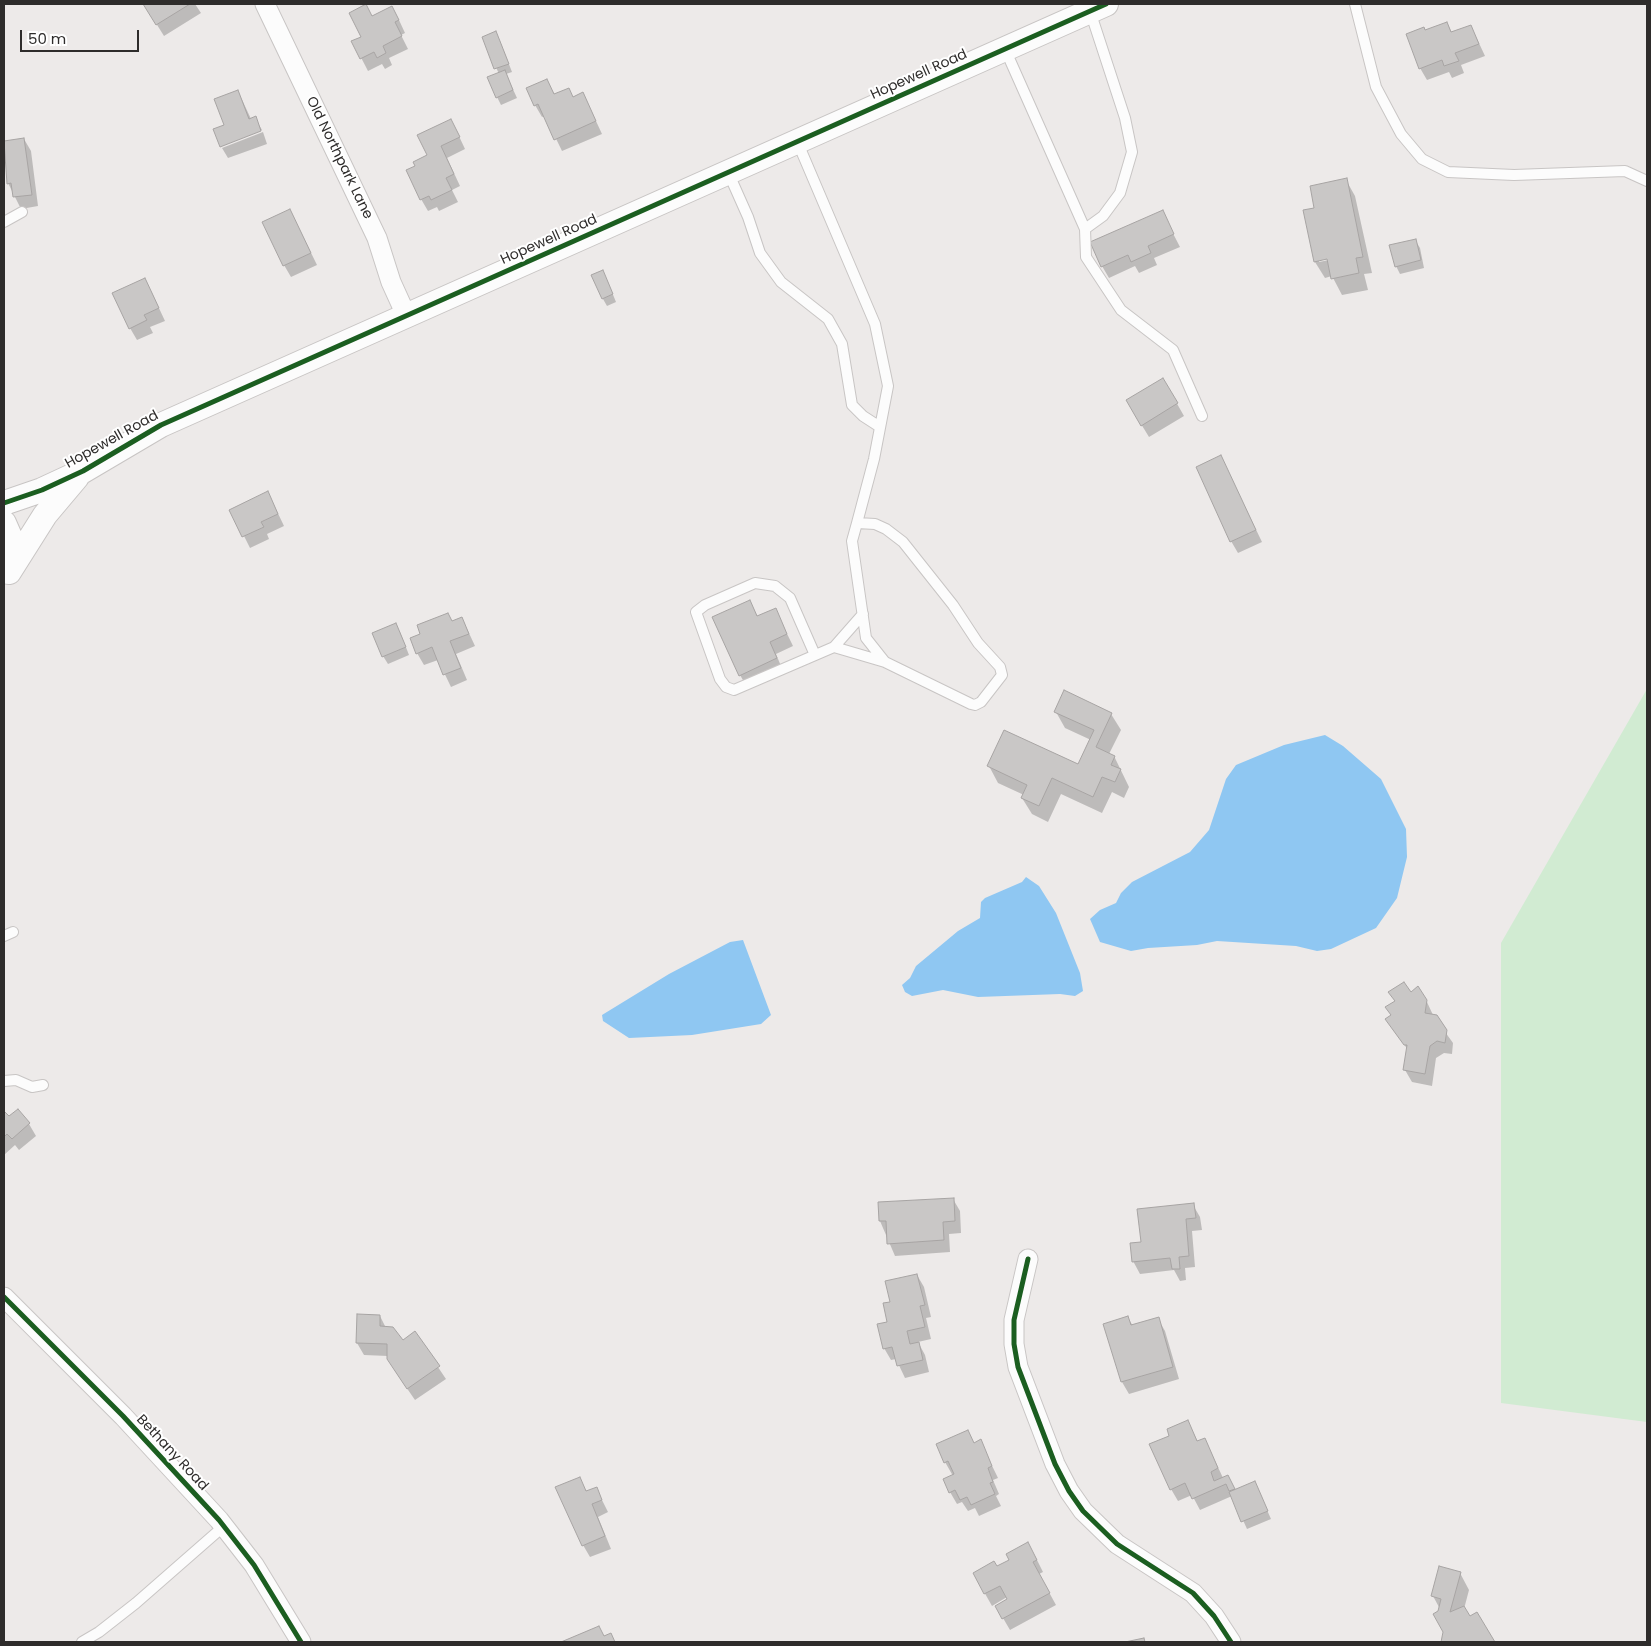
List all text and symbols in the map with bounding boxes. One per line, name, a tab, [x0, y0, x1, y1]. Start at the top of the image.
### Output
scale bar	[22, 20, 141, 52]
text: 50 m	[28, 28, 66, 49]
street label: Hopewell Road	[868, 46, 970, 104]
street label: Old Northpark Lane	[302, 94, 376, 222]
street label: Hopewell Road	[498, 211, 600, 269]
street label: Hopewell Road	[62, 407, 162, 473]
street label: Bethany Road	[133, 1412, 211, 1494]

